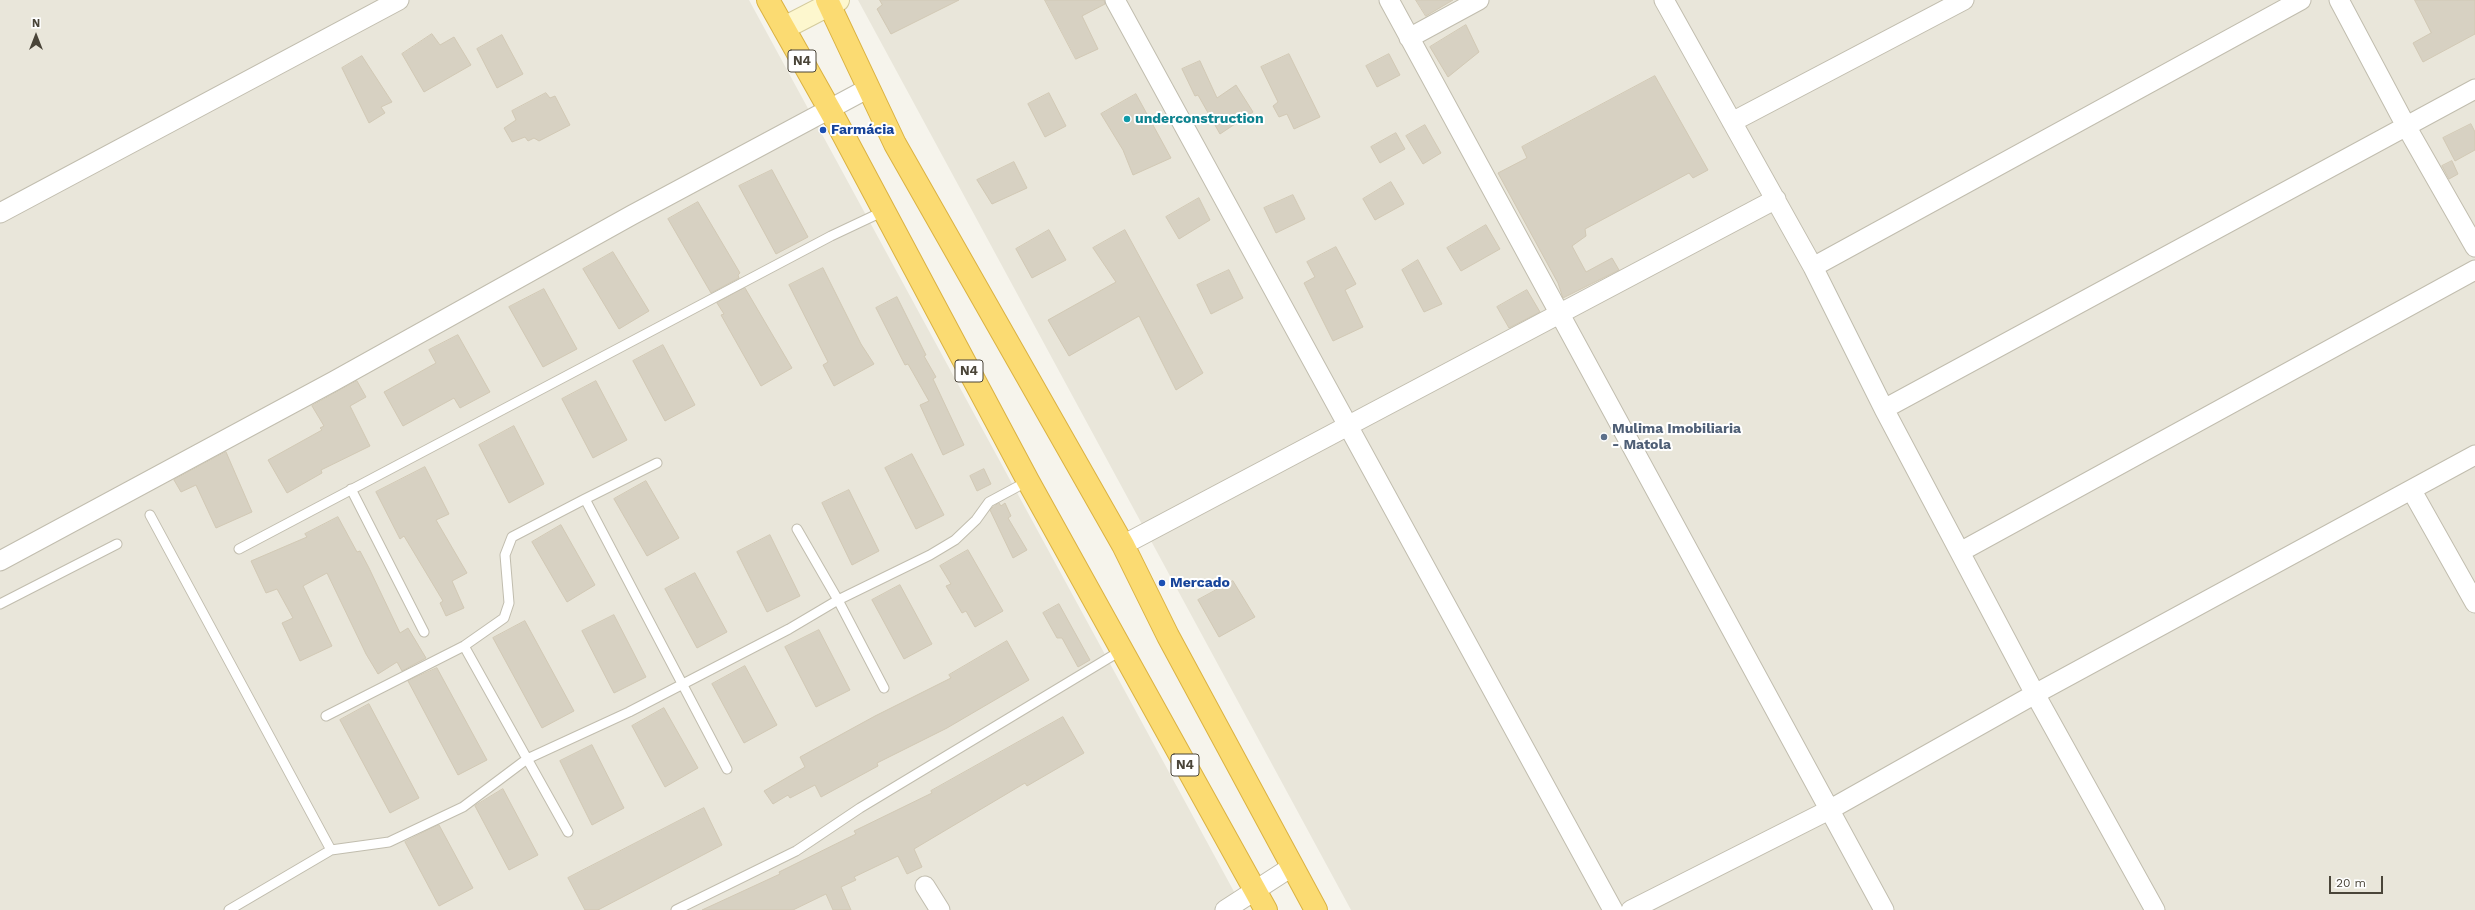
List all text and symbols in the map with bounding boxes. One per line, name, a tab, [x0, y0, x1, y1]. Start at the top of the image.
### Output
north arrow	[16, 16, 56, 56]
text: N	[32, 17, 40, 30]
road number: N4	[788, 50, 816, 72]
place label: underconstruction	[1135, 111, 1264, 127]
marker: underconstruction	[1122, 114, 1132, 124]
place label: Farmácia	[831, 122, 894, 138]
marker: Farmácia	[818, 125, 828, 135]
road number: N4	[955, 360, 983, 382]
place label: Mulima Imobiliaria - Matola	[1612, 421, 1741, 454]
marker: Mulima Imobiliaria - Matola	[1599, 432, 1609, 442]
place label: Mercado	[1170, 575, 1230, 591]
marker: Mercado	[1157, 578, 1167, 588]
road number: N4	[1171, 754, 1199, 776]
scale bar	[2331, 868, 2385, 894]
text: 20 m	[2336, 876, 2366, 890]

